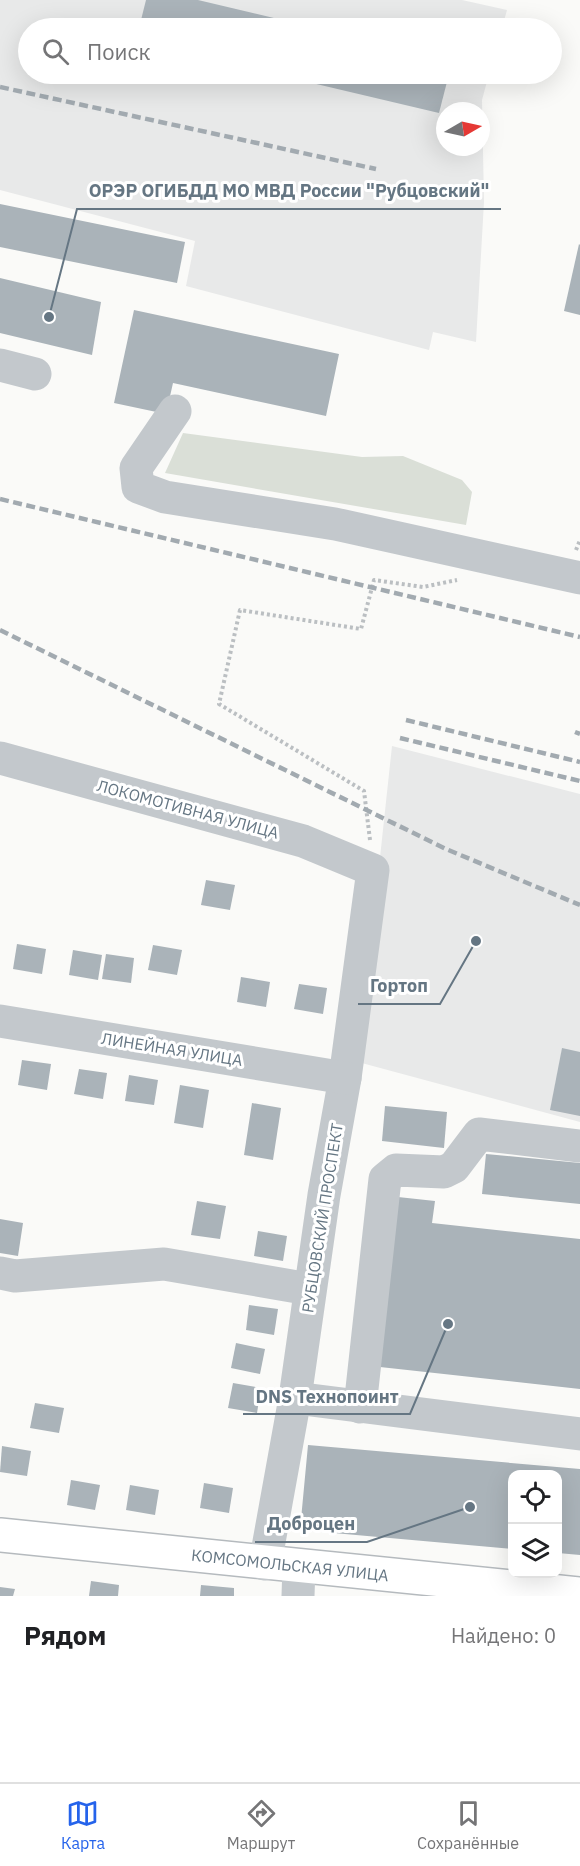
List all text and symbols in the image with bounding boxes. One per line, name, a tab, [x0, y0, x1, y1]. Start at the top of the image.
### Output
search box	[18, 18, 562, 84]
icon: search	[39, 35, 72, 68]
text: Поиск	[87, 37, 151, 66]
north arrow	[436, 102, 490, 156]
callout: ОРЭР ОГИБДД МО МВД России "Рубцовский"	[77, 173, 501, 209]
text: ОРЭР ОГИБДД МО МВД России "Рубцовский"	[89, 179, 489, 202]
street label: ЛОКОМОТИВНАЯ УЛИЦА	[95, 775, 281, 843]
callout: Гортоп	[358, 968, 440, 1004]
text: Гортоп	[370, 974, 428, 997]
street label: ЛИНЕЙНАЯ УЛИЦА	[100, 1028, 244, 1070]
street label: РУБЦОВСКИЙ ПРОСПЕКТ	[297, 1122, 347, 1314]
callout: DNS Технопоинт	[243, 1378, 410, 1414]
text: DNS Технопоинт	[255, 1385, 399, 1408]
map controls	[508, 1470, 562, 1578]
button: locate	[508, 1470, 562, 1524]
callout: Доброцен	[255, 1506, 367, 1542]
text: Доброцен	[267, 1512, 355, 1535]
button: layers	[508, 1524, 562, 1578]
street label: КОМСОМОЛЬСКАЯ УЛИЦА	[190, 1545, 390, 1585]
text: Рядом	[24, 1618, 106, 1652]
text: Найдено: 0	[451, 1622, 556, 1649]
tab: Карта	[61, 1797, 105, 1853]
tab: Маршрут	[227, 1797, 295, 1853]
tab: Сохранённые	[417, 1797, 519, 1853]

